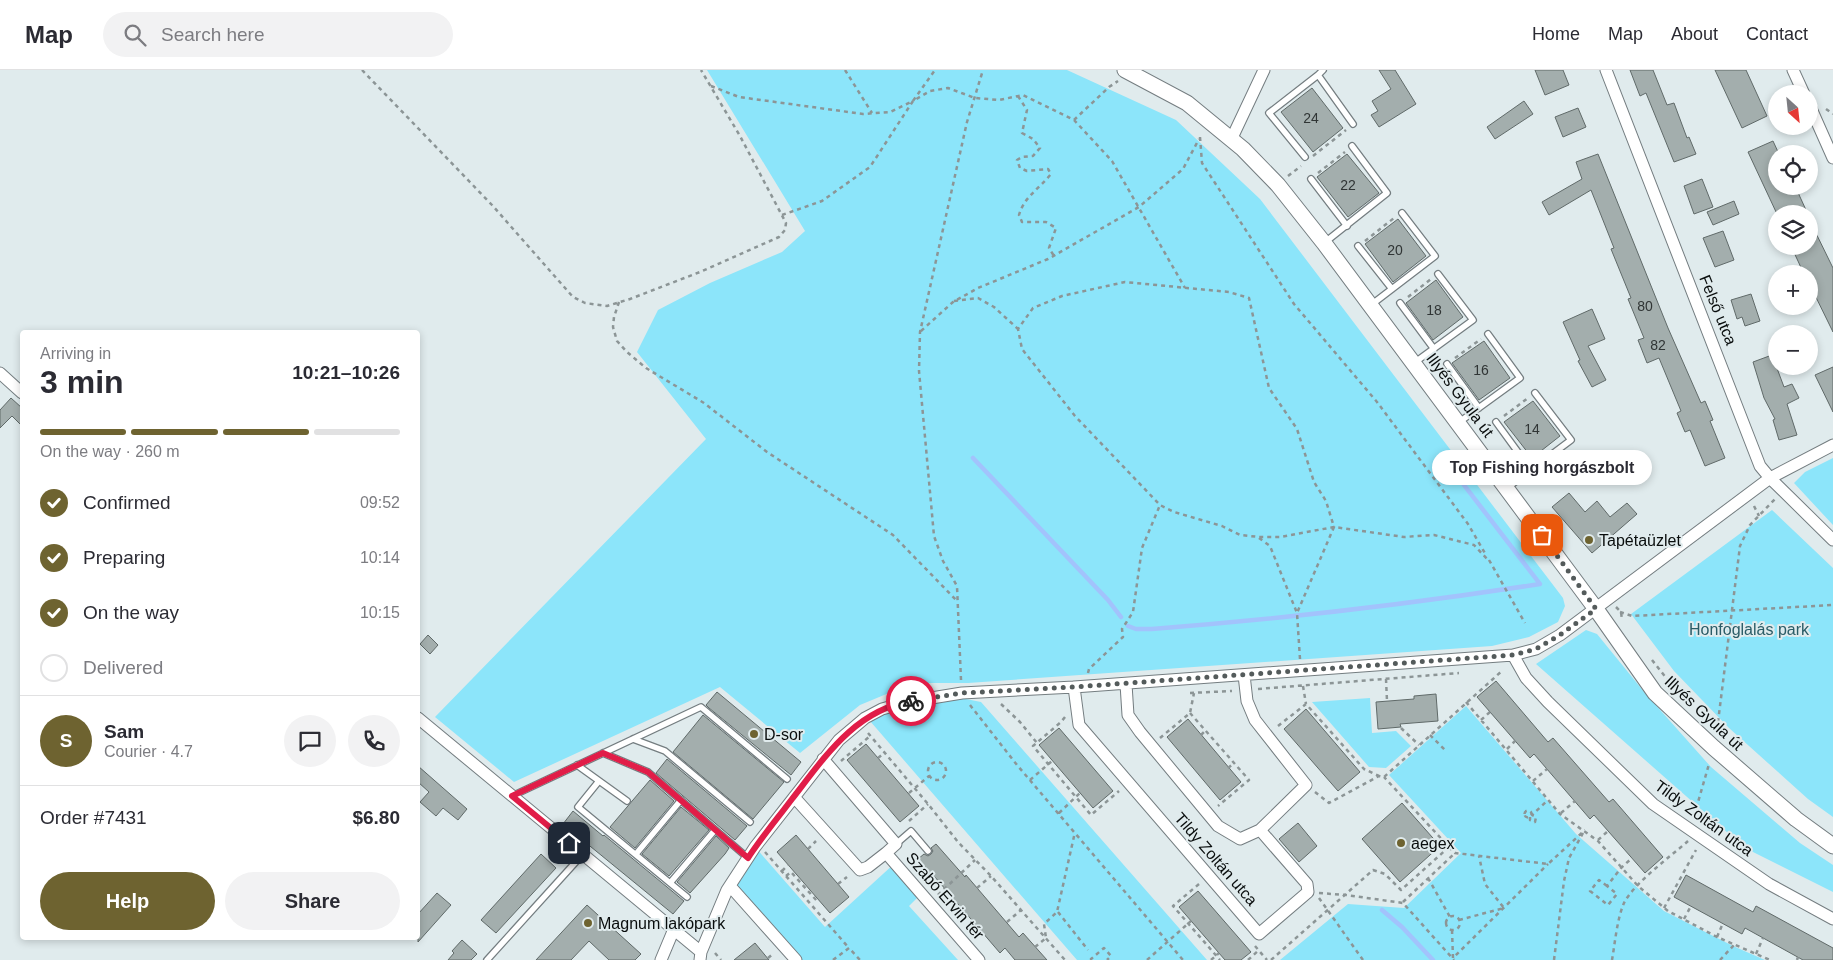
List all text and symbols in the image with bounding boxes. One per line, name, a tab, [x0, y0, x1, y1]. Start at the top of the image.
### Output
search box	[103, 12, 453, 57]
text: Map	[25, 21, 73, 48]
icon: search	[121, 21, 149, 49]
text: Search here	[161, 24, 265, 45]
text: Home	[1532, 24, 1580, 44]
text: Map	[1608, 24, 1643, 44]
text: About	[1671, 24, 1718, 44]
text: Contact	[1746, 24, 1808, 44]
north arrow	[1768, 85, 1818, 135]
map controls	[1768, 85, 1818, 375]
house number: 24	[1303, 110, 1319, 126]
button: locate	[1768, 145, 1818, 195]
house number: 22	[1340, 177, 1356, 193]
button: layers	[1768, 205, 1818, 255]
house number: 20	[1387, 242, 1403, 258]
button: +	[1768, 265, 1818, 315]
street label: Felső utca	[1696, 273, 1740, 347]
house number: 80	[1637, 298, 1653, 314]
house number: 18	[1426, 302, 1442, 318]
button: −	[1768, 325, 1818, 375]
house number: 82	[1650, 337, 1666, 353]
text: Arriving in	[40, 345, 111, 362]
street label: Illyés Gyula út	[1423, 350, 1497, 441]
text: 10:21–10:26	[292, 362, 400, 383]
house number: 16	[1473, 362, 1489, 378]
text: 3 min	[40, 364, 124, 400]
house number: 14	[1524, 421, 1540, 437]
text: On the way · 260 m	[40, 443, 180, 460]
callout: Top Fishing horgászbolt	[1432, 450, 1652, 485]
text: Top Fishing horgászbolt	[1450, 459, 1634, 476]
icon: check	[40, 489, 68, 517]
text: Confirmed	[83, 492, 171, 513]
text: 09:52	[360, 494, 400, 511]
pin	[1521, 514, 1563, 556]
icon: bag	[1528, 521, 1556, 549]
place label: Tapétaüzlet	[1599, 532, 1681, 549]
marker: Tapétaüzlet	[1583, 534, 1595, 546]
icon: check	[40, 544, 68, 572]
text: Preparing	[83, 547, 165, 568]
text: 10:14	[360, 549, 400, 566]
icon: check	[40, 599, 68, 627]
text: On the way	[83, 602, 179, 623]
text: 10:15	[360, 604, 400, 621]
park label: Honfoglalás park	[1689, 621, 1810, 638]
text: Delivered	[83, 657, 163, 678]
street label: Illyés Gyula út	[1661, 673, 1747, 754]
courier	[886, 676, 936, 726]
icon: bike	[897, 687, 925, 715]
button: chat	[284, 715, 336, 767]
button: phone	[348, 715, 400, 767]
text: Sam	[104, 721, 144, 742]
place label: D-sor	[764, 726, 804, 743]
marker: D-sor	[748, 728, 760, 740]
text: S	[60, 730, 72, 751]
text: Courier · 4.7	[104, 743, 193, 760]
street label: Tildy Zoltán utca	[1652, 777, 1756, 859]
text: Order #7431	[40, 807, 147, 828]
text: $6.80	[352, 807, 400, 828]
street label: Tildy Zoltán utca	[1171, 809, 1261, 909]
pin	[548, 822, 590, 864]
icon: home	[555, 829, 583, 857]
place label: aegex	[1411, 835, 1455, 852]
marker: aegex	[1395, 837, 1407, 849]
street label: Szabó Ervin tér	[903, 849, 988, 943]
button: Help	[40, 872, 215, 930]
button: Share	[225, 872, 400, 930]
place label: Magnum lakópark	[598, 915, 726, 932]
marker: Magnum lakópark	[582, 917, 594, 929]

